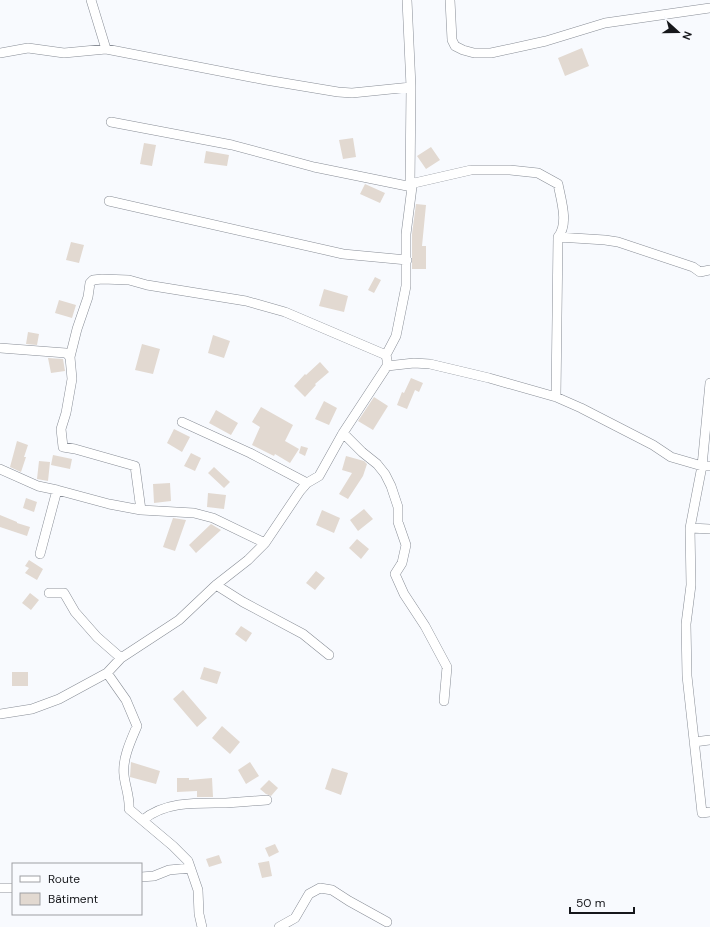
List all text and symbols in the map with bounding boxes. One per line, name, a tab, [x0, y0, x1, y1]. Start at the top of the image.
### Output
north arrow	[658, 12, 698, 52]
text: N	[679, 29, 695, 42]
legend	[12, 863, 142, 915]
text: Route	[48, 871, 80, 887]
scale bar	[570, 889, 634, 915]
text: Bâtiment	[48, 891, 99, 907]
text: 50 m	[576, 895, 605, 911]

